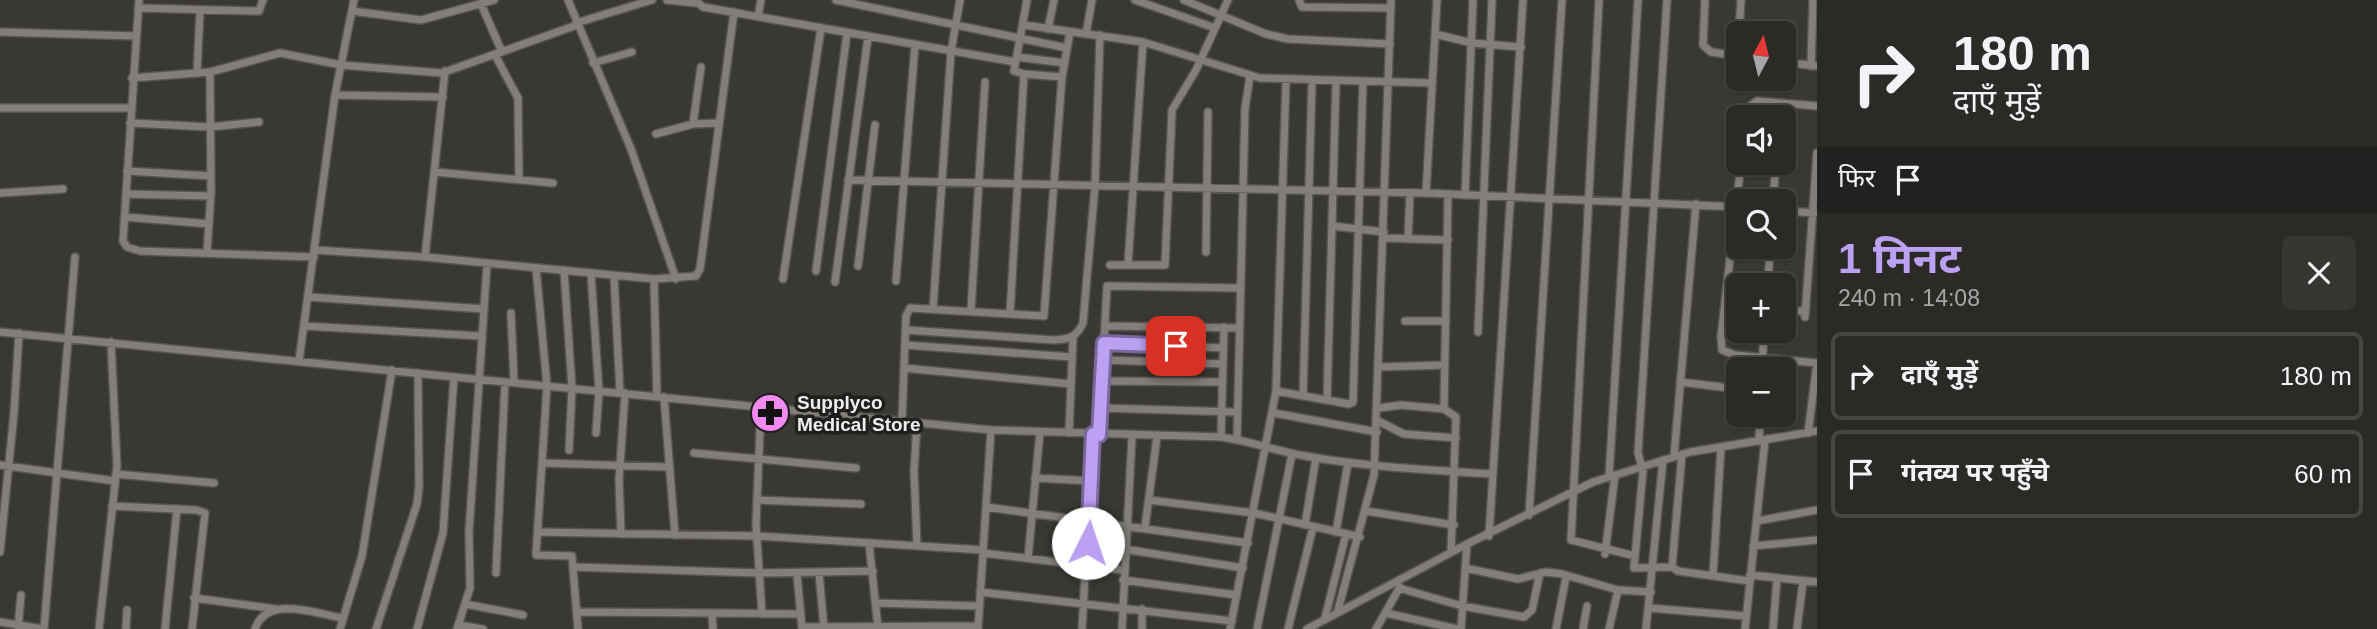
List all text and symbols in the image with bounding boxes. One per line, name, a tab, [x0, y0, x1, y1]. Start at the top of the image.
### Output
north arrow	[1726, 21, 1796, 91]
map controls	[1726, 21, 1796, 427]
text: 180 m	[1953, 26, 2092, 80]
icon: right	[1838, 28, 1929, 119]
text: दाएँ मुड़ें	[1953, 83, 2041, 119]
button: sound	[1726, 105, 1796, 175]
icon: arrive	[1889, 161, 1927, 199]
text: फिर	[1838, 163, 1875, 193]
button: search	[1726, 189, 1796, 259]
text: 1 मिनट	[1838, 235, 1961, 282]
button: close	[2282, 236, 2356, 310]
button: +	[1726, 273, 1796, 343]
text: 240 m · 14:08	[1838, 285, 1980, 311]
pin	[1146, 316, 1206, 376]
icon: arrive	[1157, 327, 1195, 365]
button: −	[1726, 357, 1796, 427]
icon: right	[1842, 357, 1880, 395]
text: दाएँ मुड़ें	[1901, 359, 1978, 389]
text: 180 m	[2280, 361, 2352, 391]
pharmacy icon: Supplyco Medical Store	[749, 392, 791, 434]
place label: Supplyco Medical Store	[797, 392, 921, 435]
icon: arrive	[1842, 455, 1880, 493]
text: गंतव्य पर पहुँचे	[1901, 457, 2049, 487]
text: 60 m	[2294, 459, 2352, 489]
position arrow	[1051, 506, 1125, 580]

